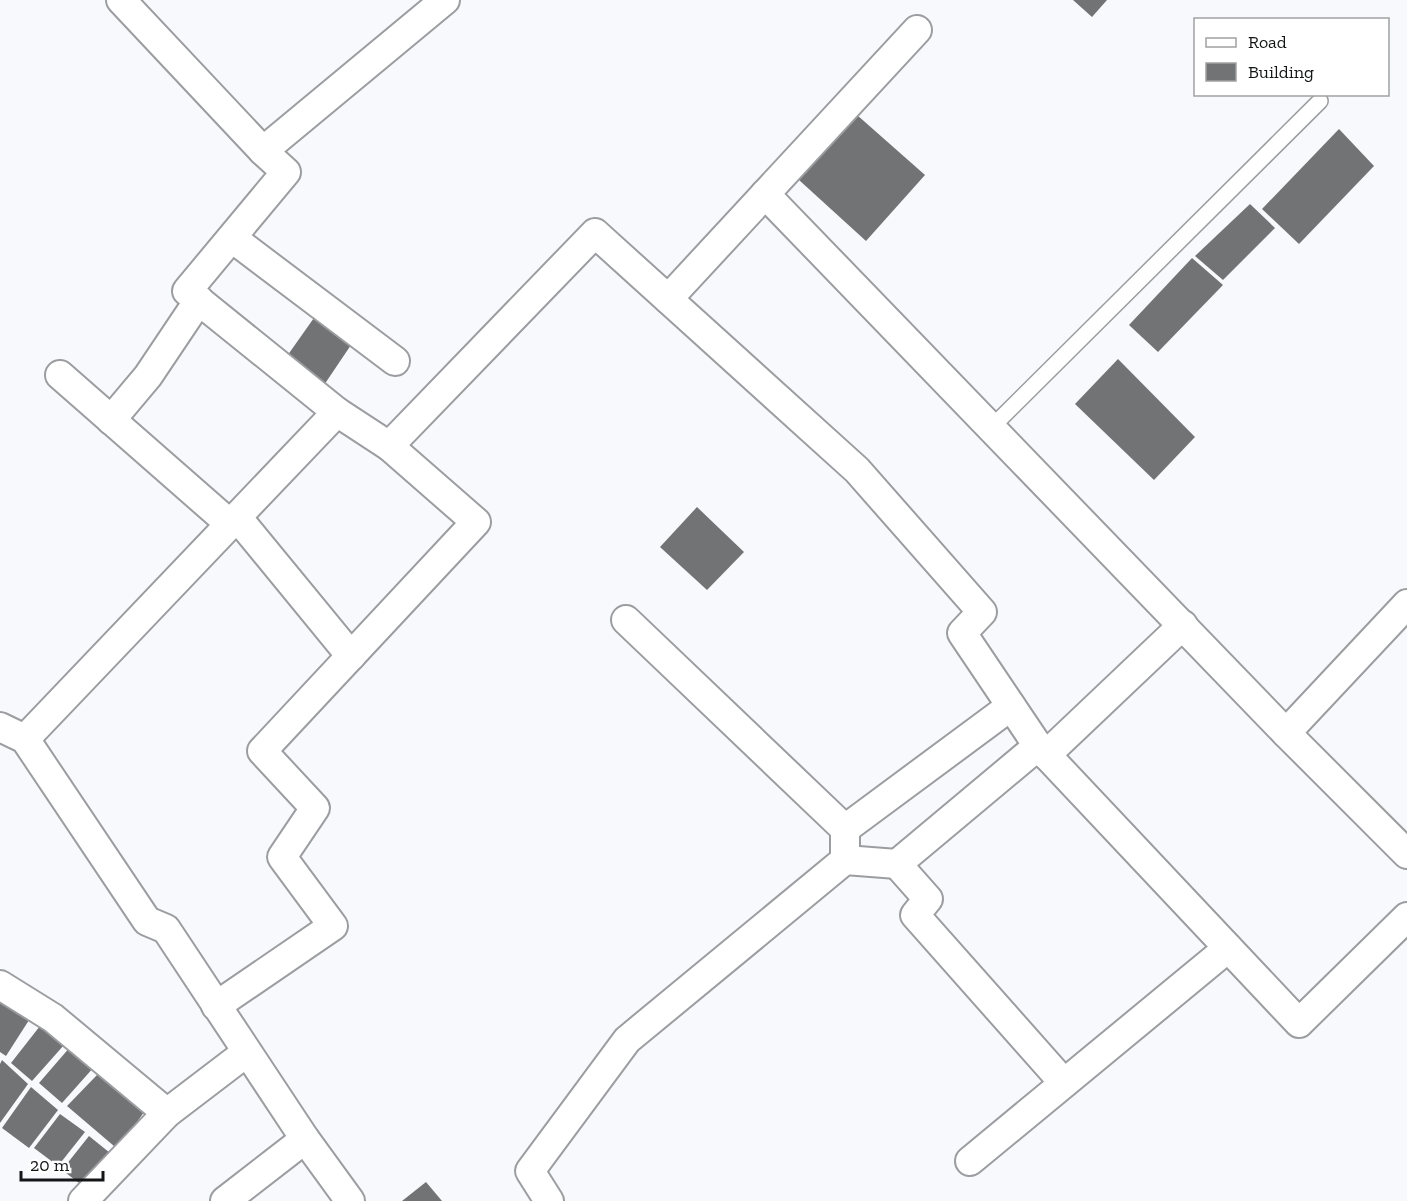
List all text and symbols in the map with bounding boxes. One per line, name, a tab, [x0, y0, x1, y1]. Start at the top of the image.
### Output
legend	[1194, 18, 1389, 96]
text: Road	[1248, 31, 1287, 53]
text: Building	[1248, 61, 1314, 83]
scale bar	[21, 1144, 104, 1182]
text: 20 m	[30, 1154, 70, 1176]

